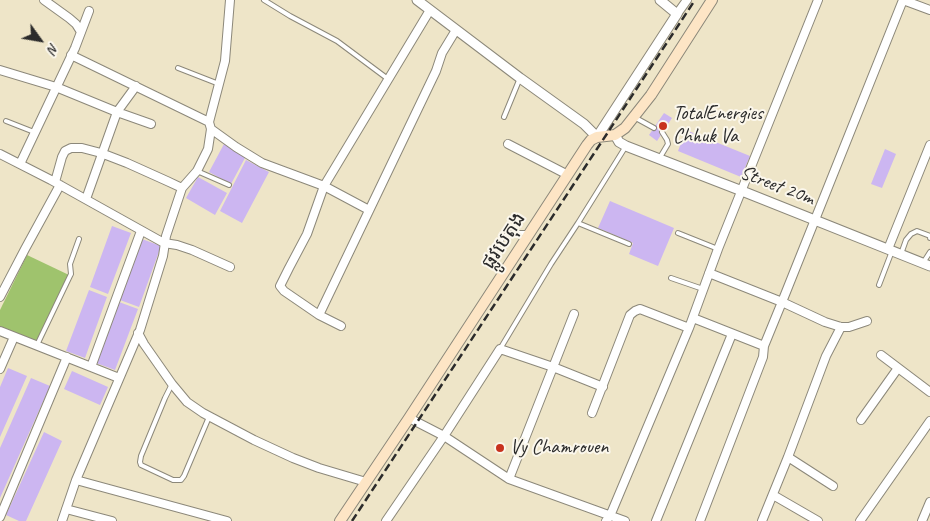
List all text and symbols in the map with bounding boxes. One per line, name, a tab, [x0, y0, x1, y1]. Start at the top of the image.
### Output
north arrow	[15, 15, 65, 65]
text: N	[44, 40, 63, 56]
place label: TotalEnergies Chhuk Va	[673, 102, 763, 149]
marker: TotalEnergies Chhuk Va	[657, 120, 669, 132]
street label: Street 20m	[736, 161, 818, 211]
street label: ផ្លូវបេតុង	[477, 208, 531, 274]
place label: Vy Chamrouen	[510, 436, 608, 460]
marker: Vy Chamrouen	[494, 442, 506, 454]

